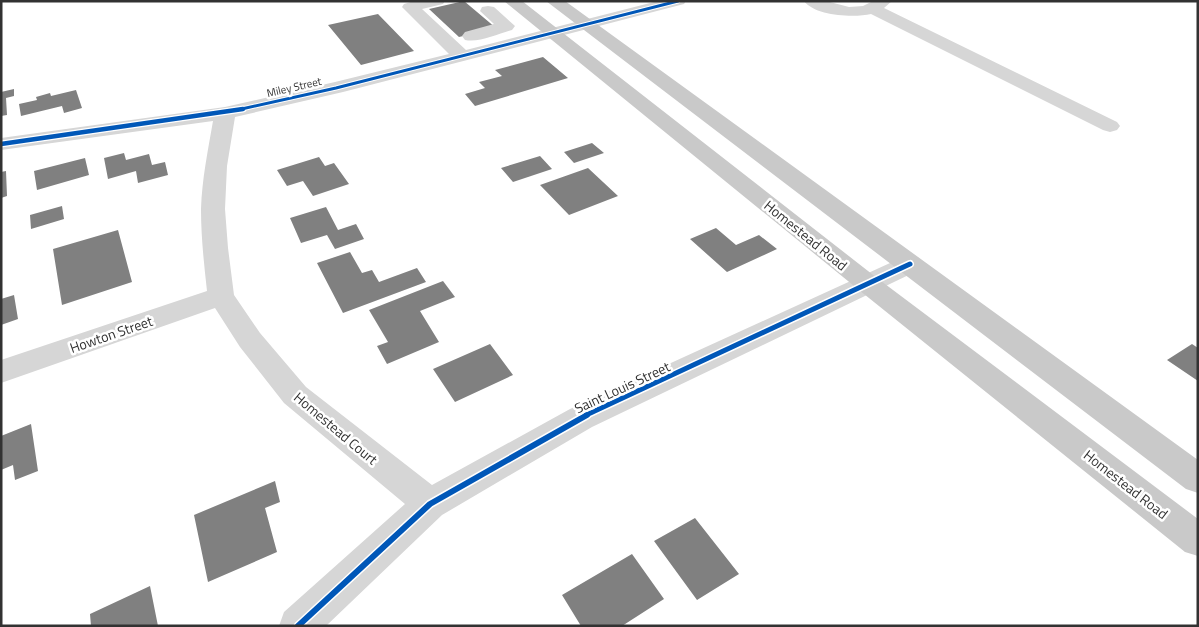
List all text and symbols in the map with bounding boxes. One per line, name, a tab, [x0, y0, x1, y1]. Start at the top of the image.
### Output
street label: Miley Street	[265, 73, 323, 101]
street label: Homestead Road	[760, 195, 852, 275]
street label: Howton Street	[67, 310, 155, 358]
street label: Saint Louis Street	[571, 356, 673, 418]
street label: Homestead Court	[290, 387, 382, 469]
street label: Homestead Road	[1079, 444, 1173, 524]

